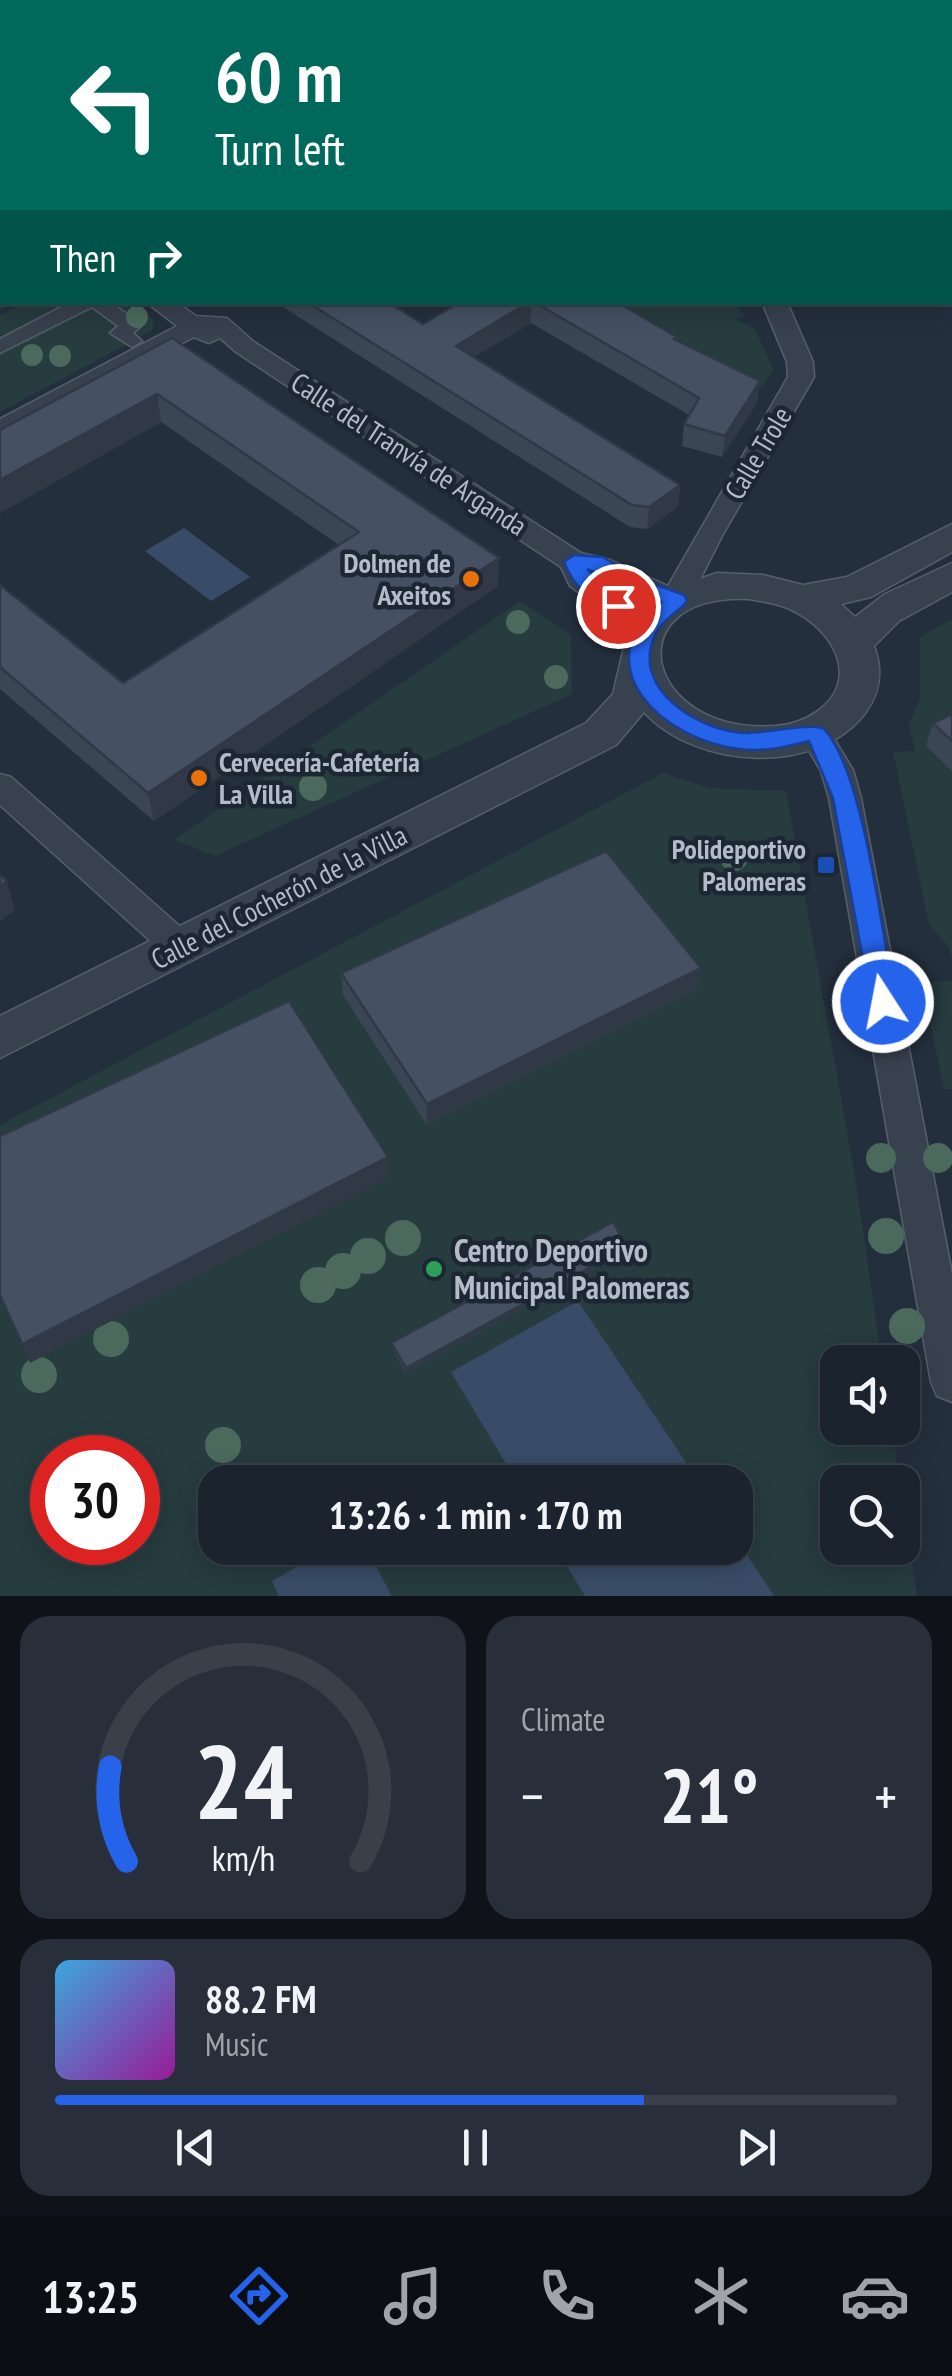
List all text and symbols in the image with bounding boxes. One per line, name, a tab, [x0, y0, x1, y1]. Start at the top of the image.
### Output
text: 60 m	[215, 31, 343, 121]
icon: left	[50, 40, 180, 170]
text: Turn left	[215, 119, 345, 177]
icon: right	[136, 230, 191, 285]
text: Then	[50, 233, 116, 282]
street label: Calle del Tranvía de Arganda	[284, 364, 534, 544]
street label: Calle Trole	[716, 400, 800, 506]
place label: Dolmen de Axeitos	[343, 544, 451, 613]
pin	[576, 564, 661, 649]
marker: Dolmen de Axeitos	[460, 568, 482, 590]
icon: arrive	[591, 579, 646, 634]
place label: Cervecería-Cafetería La Villa	[219, 743, 420, 812]
marker: Cervecería-Cafetería La Villa	[188, 767, 210, 789]
street label: Calle del Cocherón de la Villa	[145, 816, 413, 977]
place label: Polideportivo Palomeras	[672, 830, 806, 899]
marker: Polideportivo Palomeras	[815, 854, 837, 876]
position arrow	[831, 950, 935, 1054]
place label: Centro Deportivo Municipal Palomeras	[454, 1229, 690, 1308]
marker: Centro Deportivo Municipal Palomeras	[423, 1258, 445, 1280]
map controls	[820, 1345, 920, 1565]
button: sound	[820, 1345, 920, 1445]
speed limit sign: 30	[30, 1435, 160, 1565]
button: search	[820, 1465, 920, 1565]
text: 13:26 · 1 min · 170 m	[329, 1490, 622, 1539]
text: Climate	[521, 1698, 605, 1740]
text: 24	[193, 1713, 293, 1848]
text: 21°	[659, 1747, 759, 1844]
text: −	[521, 1760, 544, 1831]
text: +	[874, 1760, 897, 1831]
text: km/h	[211, 1835, 275, 1881]
text: 88.2 FM	[205, 1974, 317, 2023]
text: Music	[205, 2023, 268, 2065]
icon: previous	[168, 2120, 223, 2175]
icon: pause	[448, 2120, 503, 2175]
icon: next	[729, 2120, 784, 2175]
icon: directions	[224, 2261, 294, 2331]
icon: music	[378, 2261, 448, 2331]
icon: phone	[532, 2261, 602, 2331]
icon: climate	[686, 2261, 756, 2331]
icon: car	[840, 2261, 910, 2331]
text: 13:25	[42, 2267, 139, 2325]

